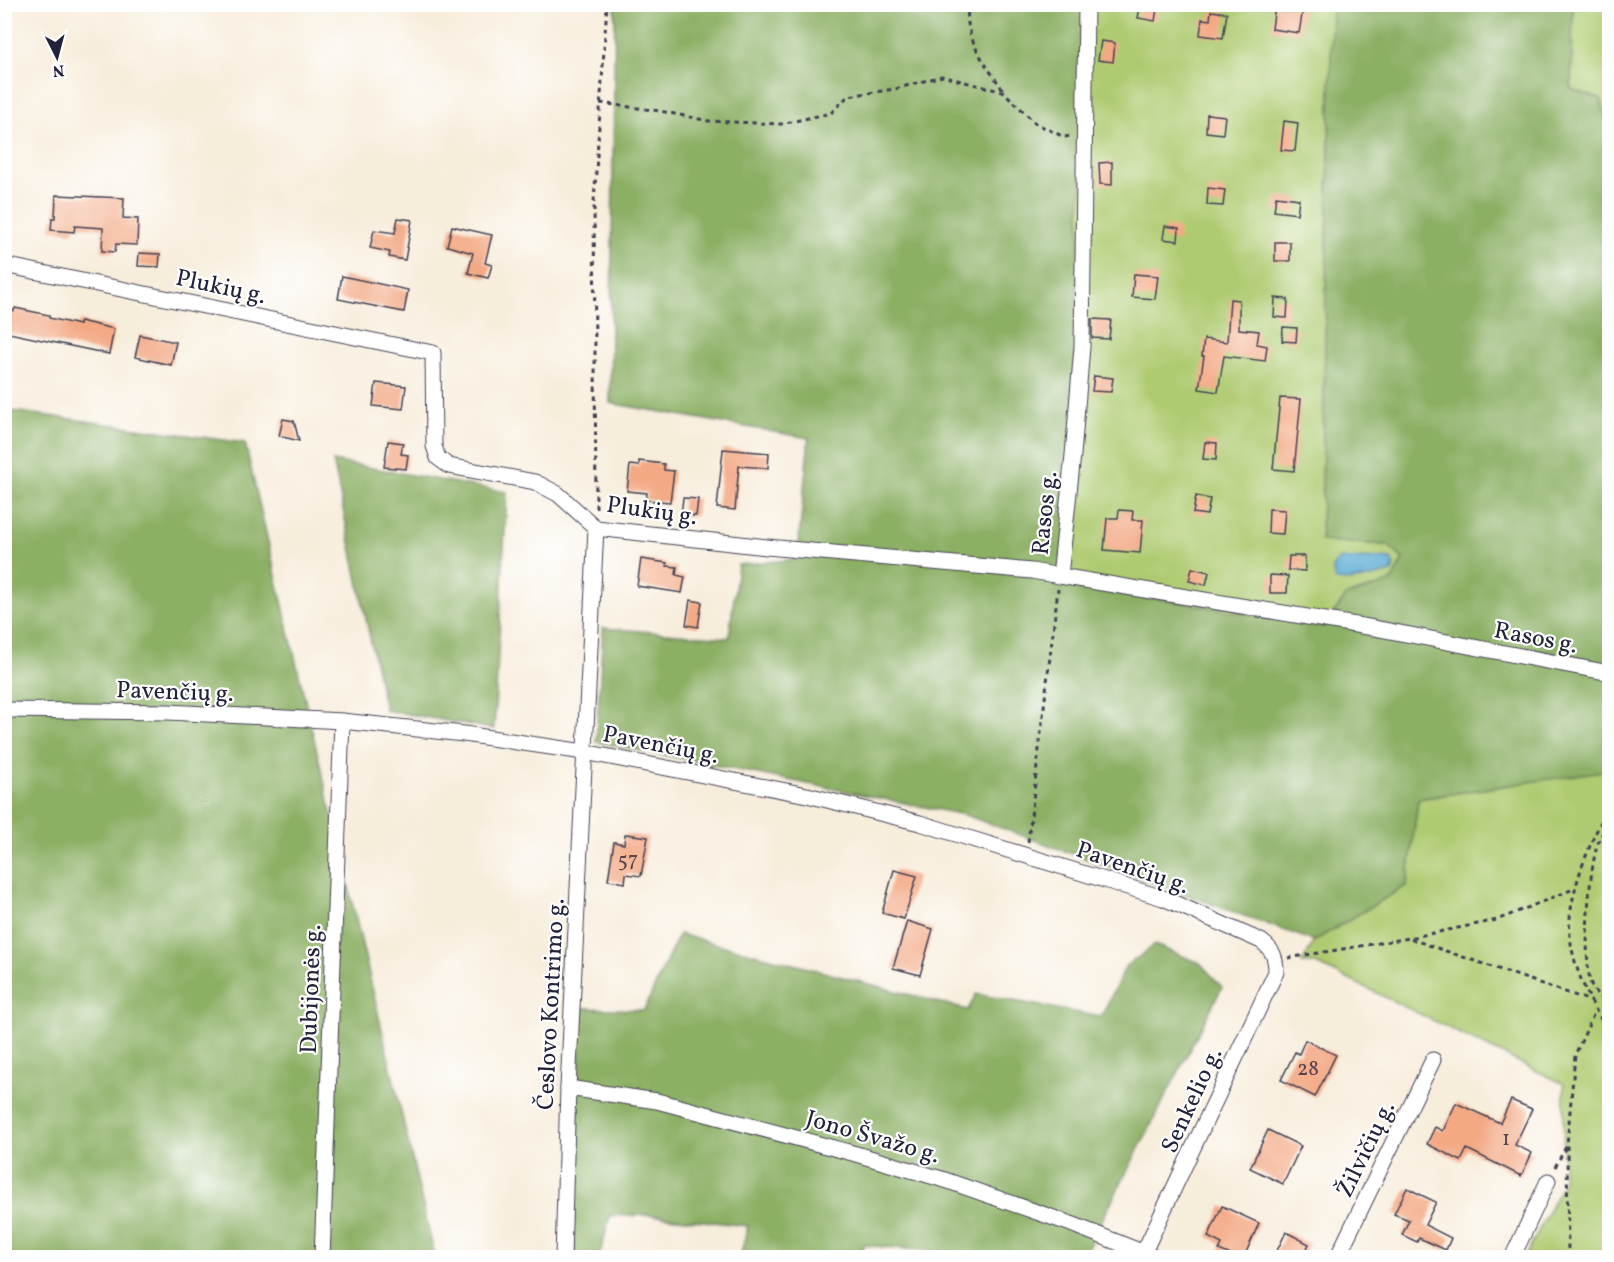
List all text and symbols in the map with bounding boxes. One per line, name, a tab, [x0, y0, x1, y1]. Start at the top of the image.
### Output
north arrow	[27, 27, 87, 87]
text: N	[51, 58, 65, 82]
street label: Plukių g.	[172, 262, 269, 314]
street label: Rasos g.	[1025, 469, 1067, 557]
street label: Plukių g.	[604, 489, 699, 535]
street label: Rasos g.	[1491, 614, 1580, 664]
street label: Pavenčių g.	[116, 674, 234, 712]
street label: Pavenčių g.	[600, 718, 722, 774]
street label: Pavenčių g.	[1071, 834, 1193, 904]
house number: 57	[618, 846, 638, 875]
street label: Česlovo Kontrimo g.	[529, 897, 575, 1111]
street label: Dubijonės g.	[293, 924, 331, 1054]
street label: Senkelio g.	[1154, 1042, 1232, 1159]
house number: 28	[1297, 1055, 1319, 1084]
street label: Žilvičių g.	[1329, 1096, 1405, 1204]
street label: Jono Švažo g.	[801, 1103, 943, 1173]
house number: 1	[1502, 1125, 1510, 1154]

